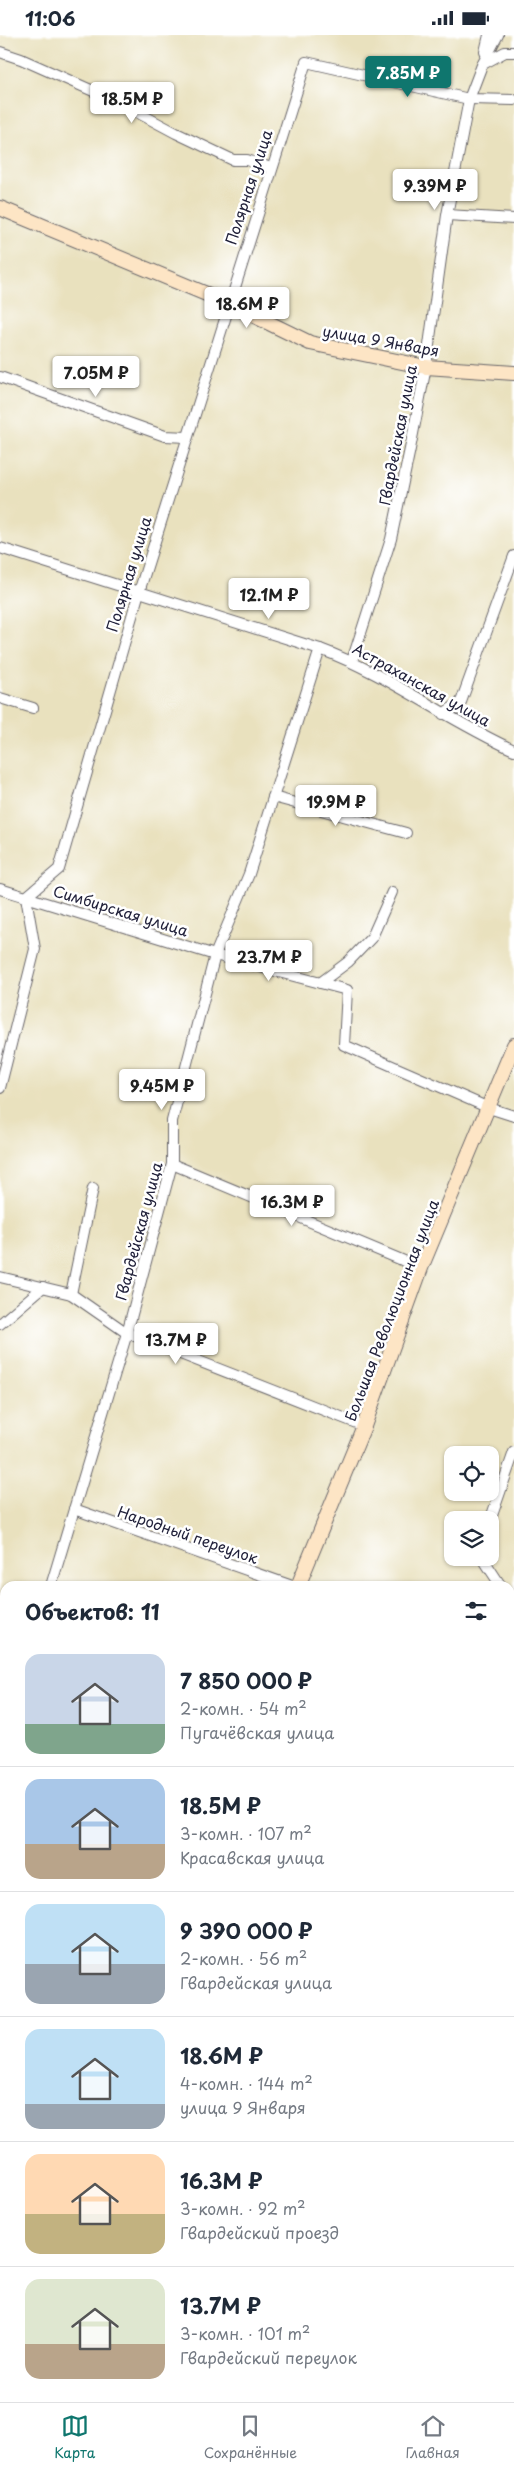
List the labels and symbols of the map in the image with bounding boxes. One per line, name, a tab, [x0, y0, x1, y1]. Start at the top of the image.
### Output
pin: 7.85M ₽	[362, 55, 454, 98]
pin: 18.5M ₽	[86, 81, 178, 124]
street label: Полярная улица	[219, 126, 278, 247]
pin: 9.39M ₽	[389, 169, 481, 211]
pin: 18.6M ₽	[201, 287, 293, 329]
street label: улица 9 Января	[321, 318, 441, 362]
pin: 7.05M ₽	[50, 355, 142, 398]
street label: Гвардейская улица	[372, 362, 422, 507]
street label: Полярная улица	[100, 513, 157, 635]
pin: 12.1M ₽	[223, 577, 315, 620]
street label: Астраханская улица	[349, 637, 496, 732]
pin: 19.9M ₽	[290, 785, 382, 827]
street label: Симбирская улица	[51, 879, 192, 942]
pin: 23.7M ₽	[223, 939, 315, 982]
pin: 9.45M ₽	[116, 1069, 208, 1111]
street label: Гвардейская улица	[108, 1159, 168, 1303]
pin: 16.3M ₽	[246, 1185, 338, 1227]
street label: Большая Революционная улица	[338, 1195, 444, 1424]
pin: 13.7M ₽	[130, 1323, 222, 1365]
street label: Народный переулок	[115, 1499, 262, 1569]

